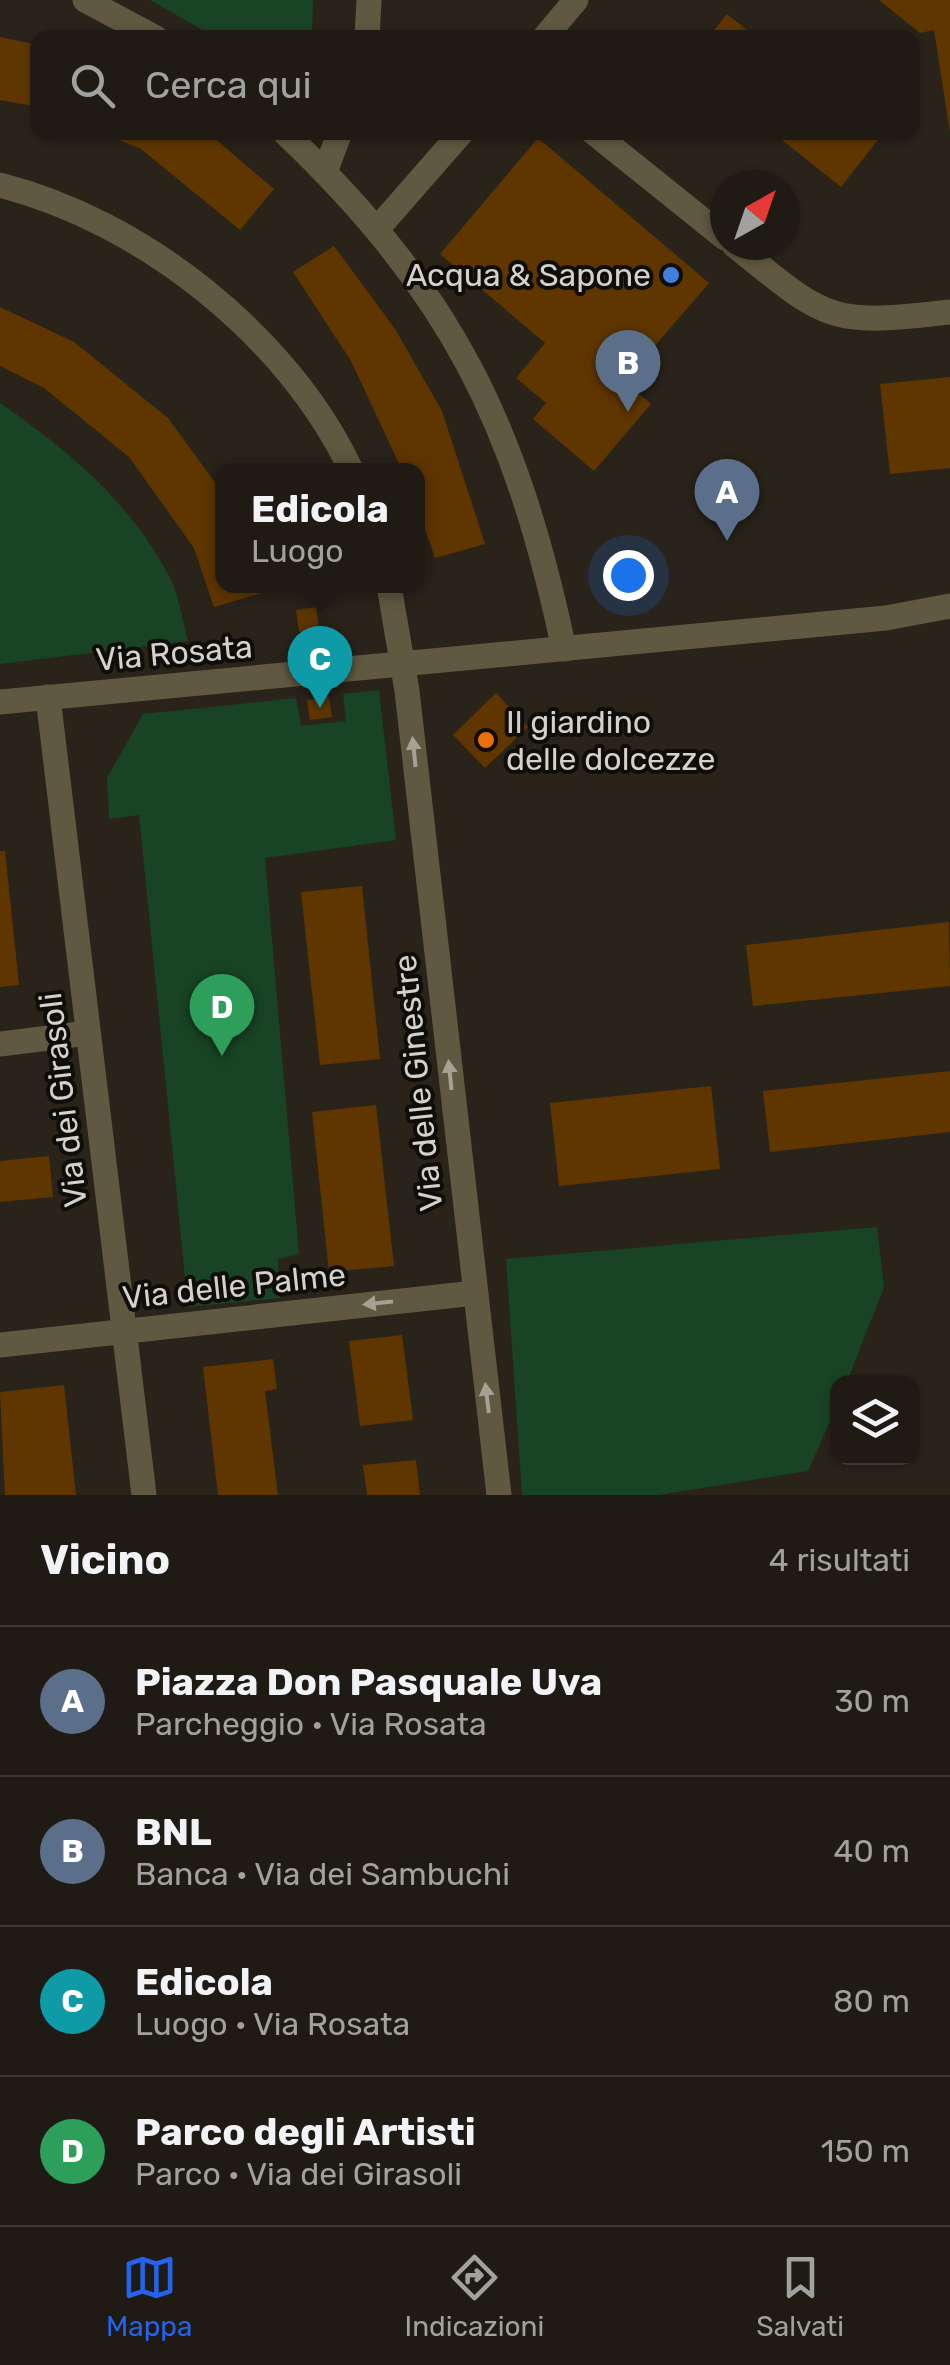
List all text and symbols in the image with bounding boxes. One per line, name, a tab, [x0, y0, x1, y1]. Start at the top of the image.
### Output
search box	[30, 30, 920, 140]
icon: search	[65, 58, 120, 113]
text: Cerca qui	[145, 62, 312, 108]
north arrow	[710, 170, 800, 260]
place label: Acqua & Sapone	[406, 256, 651, 294]
marker: Acqua & Sapone	[660, 264, 682, 286]
pin: B	[596, 330, 660, 412]
pin: A	[694, 458, 760, 541]
popup	[215, 463, 425, 593]
text: Edicola	[251, 486, 389, 532]
text: Luogo	[251, 532, 344, 570]
your location	[603, 550, 654, 601]
pin: C	[288, 626, 352, 708]
street label: Via Rosata	[94, 627, 254, 679]
place label: Il giardino delle dolcezze	[506, 703, 715, 778]
marker: Il giardino delle dolcezze	[475, 729, 497, 751]
one-way arrow	[406, 736, 422, 768]
street label: Via delle Ginestre	[386, 953, 450, 1213]
pin: D	[190, 974, 254, 1056]
street label: Via dei Girasoli	[31, 991, 95, 1209]
one-way arrow	[442, 1059, 458, 1091]
street label: Via delle Palme	[120, 1255, 348, 1317]
one-way arrow	[362, 1296, 393, 1312]
map controls	[830, 1375, 920, 1465]
button: layers	[830, 1375, 920, 1465]
one-way arrow	[479, 1382, 495, 1414]
text: Vicino	[40, 1535, 170, 1585]
text: 4 risultati	[769, 1541, 910, 1579]
text: Piazza Don Pasquale Uva	[135, 1659, 602, 1705]
text: A	[61, 1682, 84, 1720]
text: 30 m	[834, 1682, 910, 1720]
text: Parcheggio · Via Rosata	[135, 1705, 487, 1743]
text: BNL	[135, 1809, 212, 1855]
text: B	[61, 1832, 84, 1870]
text: 40 m	[834, 1832, 910, 1870]
text: Banca · Via dei Sambuchi	[135, 1855, 510, 1893]
text: Edicola	[135, 1959, 273, 2005]
text: C	[61, 1982, 84, 2020]
text: 80 m	[833, 1982, 910, 2020]
text: Luogo · Via Rosata	[135, 2005, 410, 2043]
text: Parco degli Artisti	[135, 2109, 476, 2155]
text: D	[61, 2132, 84, 2170]
text: 150 m	[821, 2132, 910, 2170]
text: Parco · Via dei Girasoli	[135, 2155, 462, 2193]
tab: Mappa	[106, 2250, 193, 2343]
tab: Indicazioni	[405, 2250, 544, 2343]
tab: Salvati	[756, 2250, 844, 2343]

